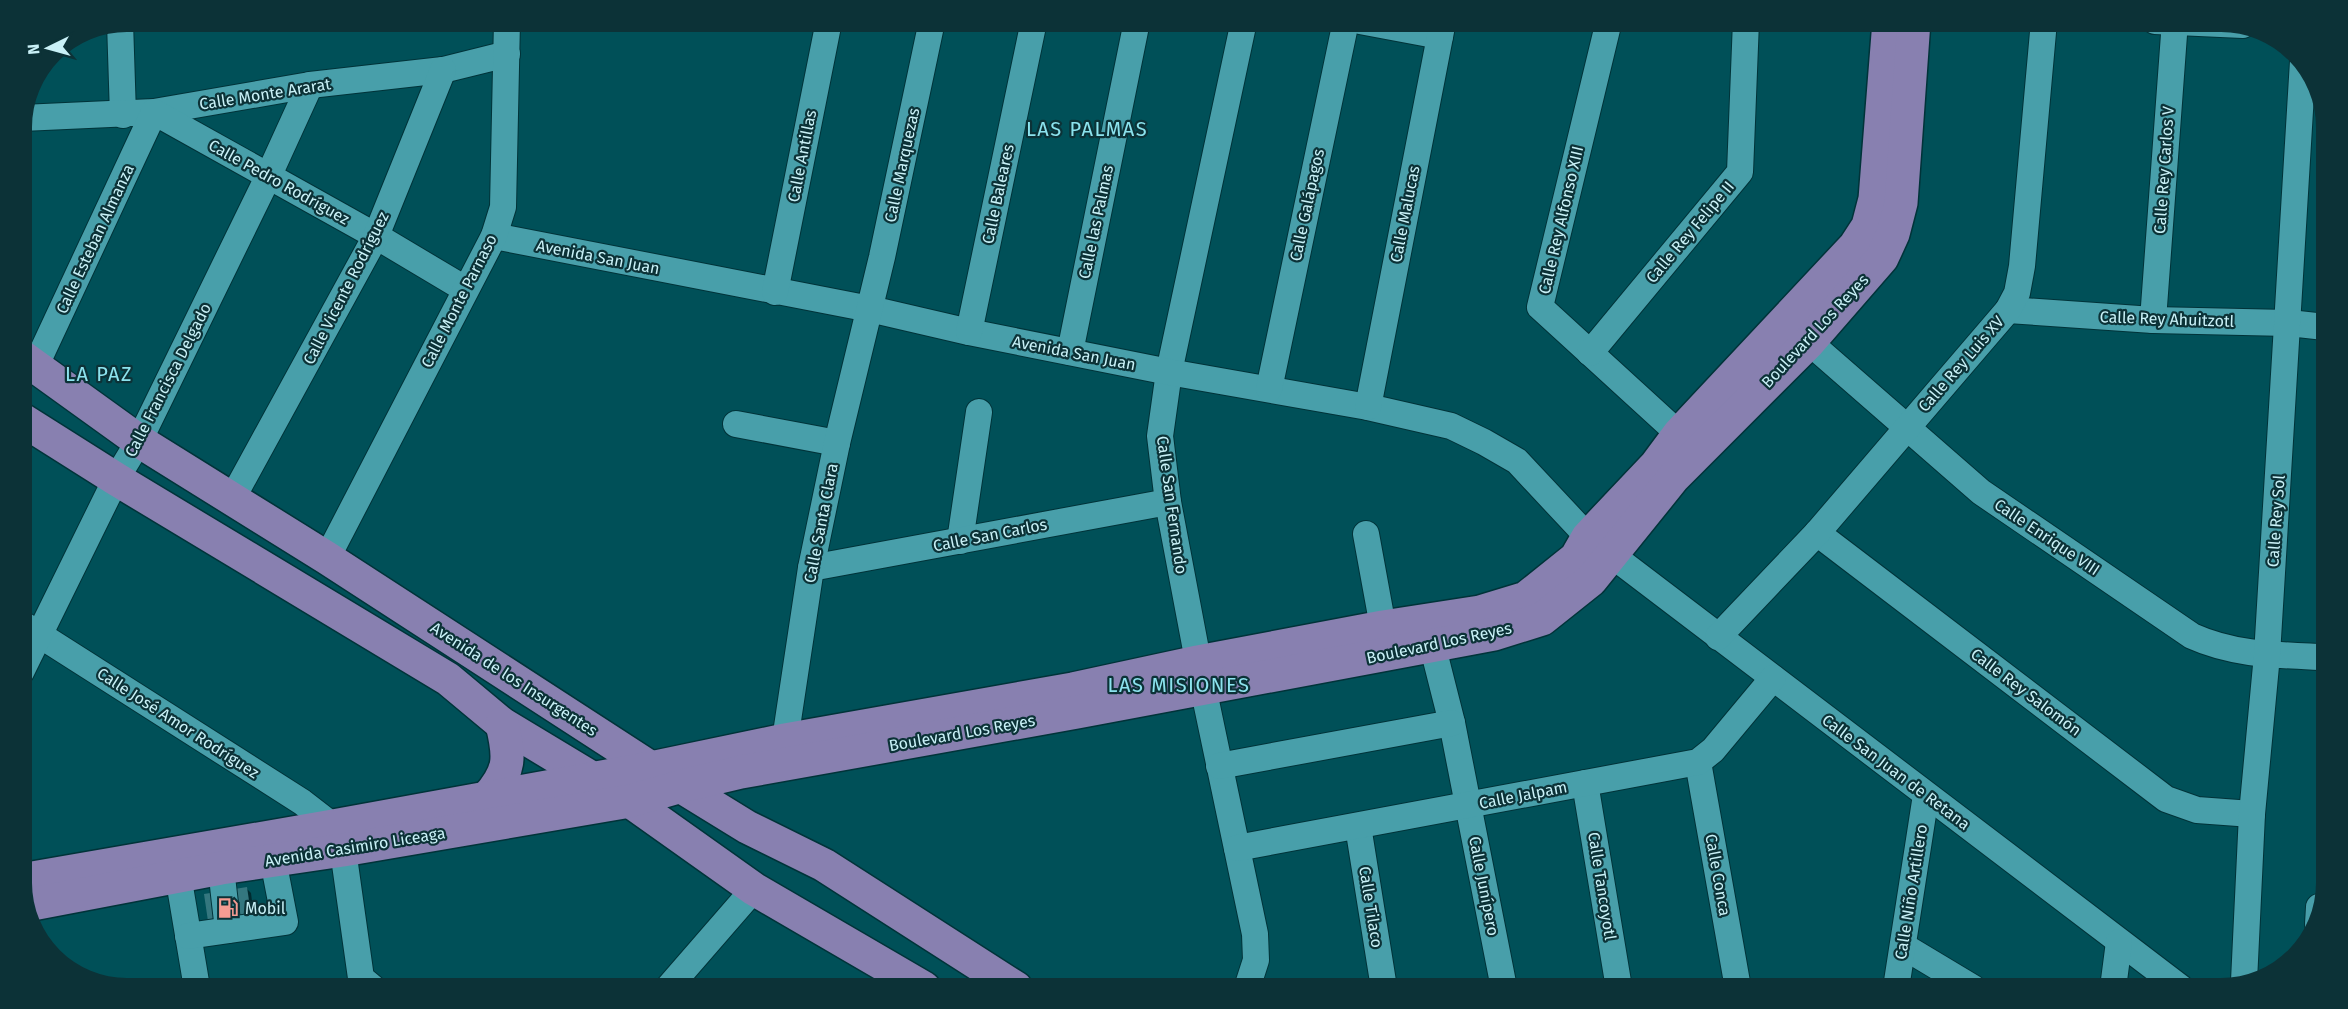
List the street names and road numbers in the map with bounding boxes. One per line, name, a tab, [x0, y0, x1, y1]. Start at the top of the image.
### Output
street label: Calle Monte Ararat	[198, 74, 332, 114]
street label: Calle Rey Carlos V	[2150, 105, 2178, 235]
street label: Calle Marquezas	[881, 106, 923, 224]
street label: Calle Antillas	[784, 108, 820, 204]
street label: Calle Pedro Rodríguez	[205, 135, 353, 229]
street label: Calle Baleares	[978, 142, 1018, 246]
street label: Calle Rey Alfonso XIII	[1535, 144, 1587, 296]
street label: Calle Galápagos	[1286, 147, 1328, 263]
street label: Calle Esteban Almanza	[52, 161, 138, 317]
street label: Calle las Palmas	[1075, 163, 1117, 281]
street label: Calle Malucas	[1386, 164, 1424, 264]
street label: Calle Rey Felipe II	[1642, 177, 1738, 287]
street label: Calle Vicente Rodríguez	[299, 208, 393, 368]
street label: Calle Monte Parnaso	[417, 231, 501, 371]
street label: Avenida San Juan	[535, 236, 661, 278]
street label: Boulevard Los Reyes	[1758, 270, 1872, 392]
street label: Calle Francisca Delgado	[121, 300, 215, 460]
street label: Calle Rey Ahuitzotl	[2099, 307, 2235, 331]
street label: Calle Rey Luis XV	[1914, 312, 2008, 416]
street label: Avenida San Juan	[1011, 332, 1137, 374]
street label: Calle San Fernando	[1153, 435, 1191, 575]
street label: Calle Santa Clara	[800, 462, 842, 584]
street label: Calle Rey Sol	[2263, 474, 2289, 568]
street label: Calle Enrique VIII	[1991, 495, 2103, 579]
street label: Calle San Carlos	[931, 515, 1049, 555]
street label: Avenida de los Insurgentes	[427, 618, 601, 740]
street label: Boulevard Los Reyes	[1365, 618, 1513, 668]
street label: Calle Rey Salomón	[1967, 644, 2085, 740]
street label: Calle José Amor Rodríguez	[94, 664, 262, 782]
street label: Calle San Juan de Retana	[1818, 710, 1974, 834]
street label: Boulevard Los Reyes	[887, 711, 1037, 755]
street label: Calle Jalpam	[1477, 777, 1569, 813]
street label: Avenida Casimiro Liceaga	[263, 823, 447, 871]
street label: Calle Niño Artillero	[1891, 823, 1931, 961]
street label: Calle Tancoyotl	[1584, 831, 1620, 942]
street label: Calle Conca	[1701, 832, 1735, 918]
street label: Calle Junípero	[1465, 835, 1503, 937]
street label: Calle Tilaco	[1355, 865, 1387, 949]

